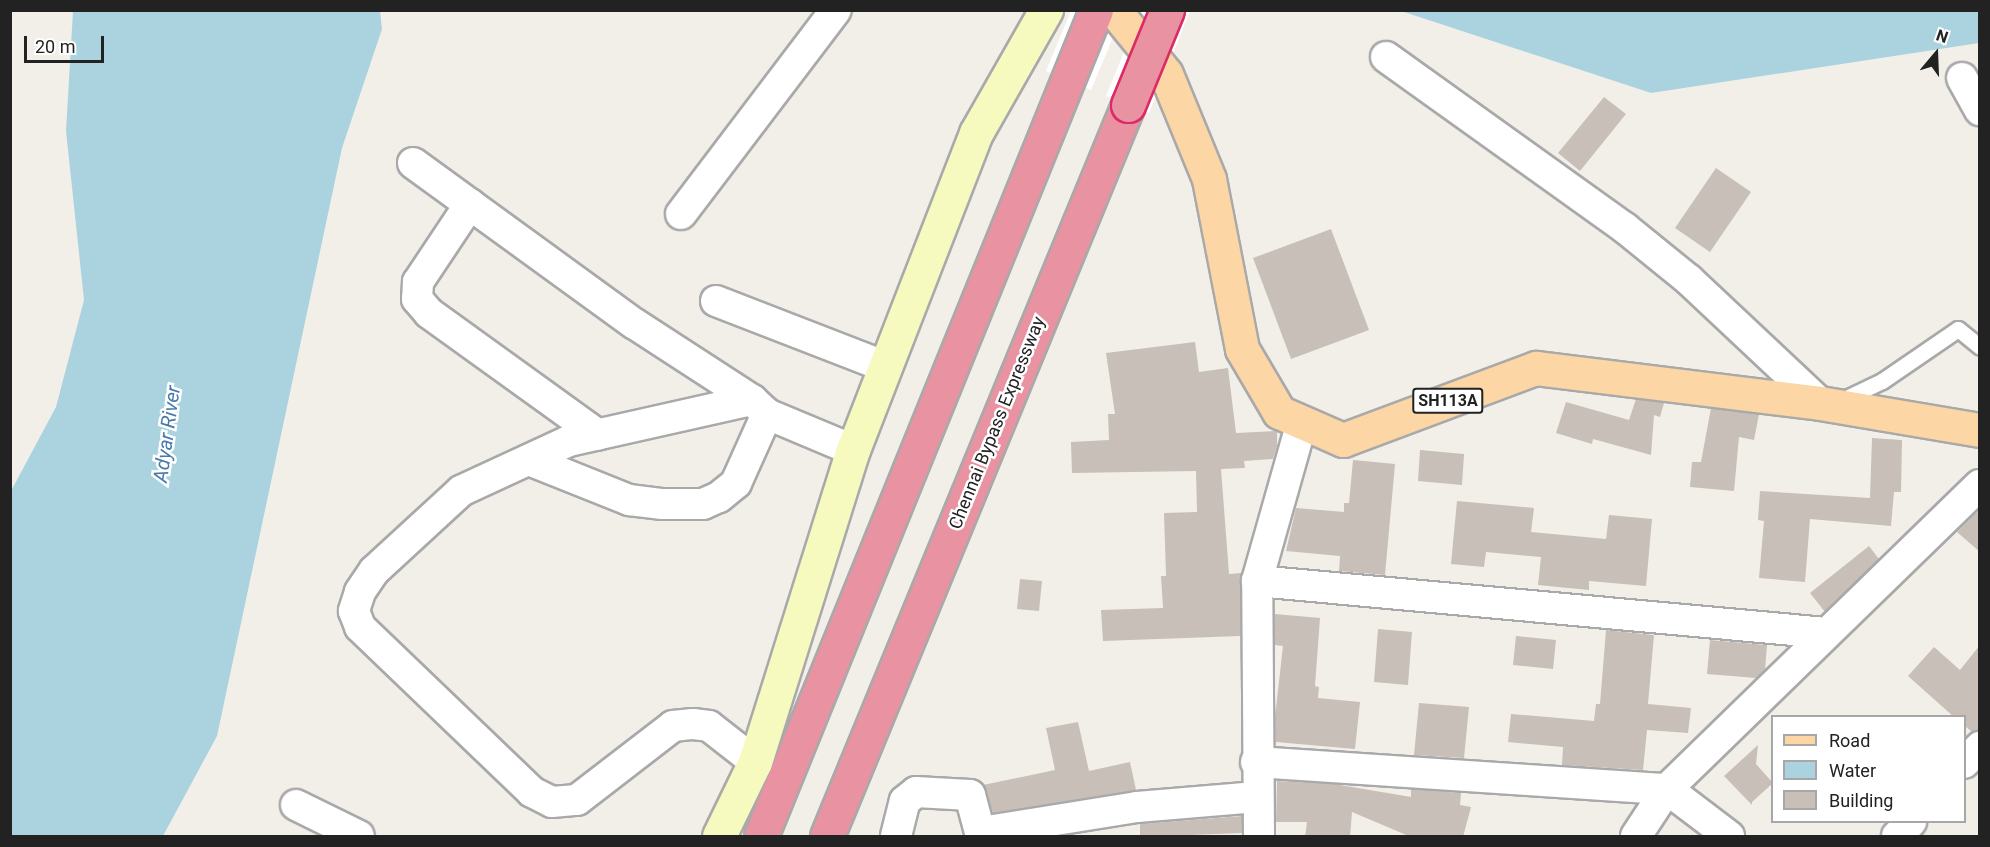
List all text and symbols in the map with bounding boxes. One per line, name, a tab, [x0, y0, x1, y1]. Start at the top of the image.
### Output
scale bar	[27, 24, 106, 62]
north arrow	[1906, 24, 1966, 84]
text: N	[1934, 26, 1950, 47]
text: 20 m	[35, 36, 75, 57]
street label: Chennai Bypass Expressway	[944, 314, 1050, 532]
water label: Adyar River	[148, 384, 186, 484]
road number: SH113A	[1412, 388, 1484, 414]
legend	[1771, 715, 1966, 823]
text: Road	[1829, 730, 1870, 751]
text: Water	[1829, 760, 1876, 781]
text: Building	[1829, 790, 1893, 811]

